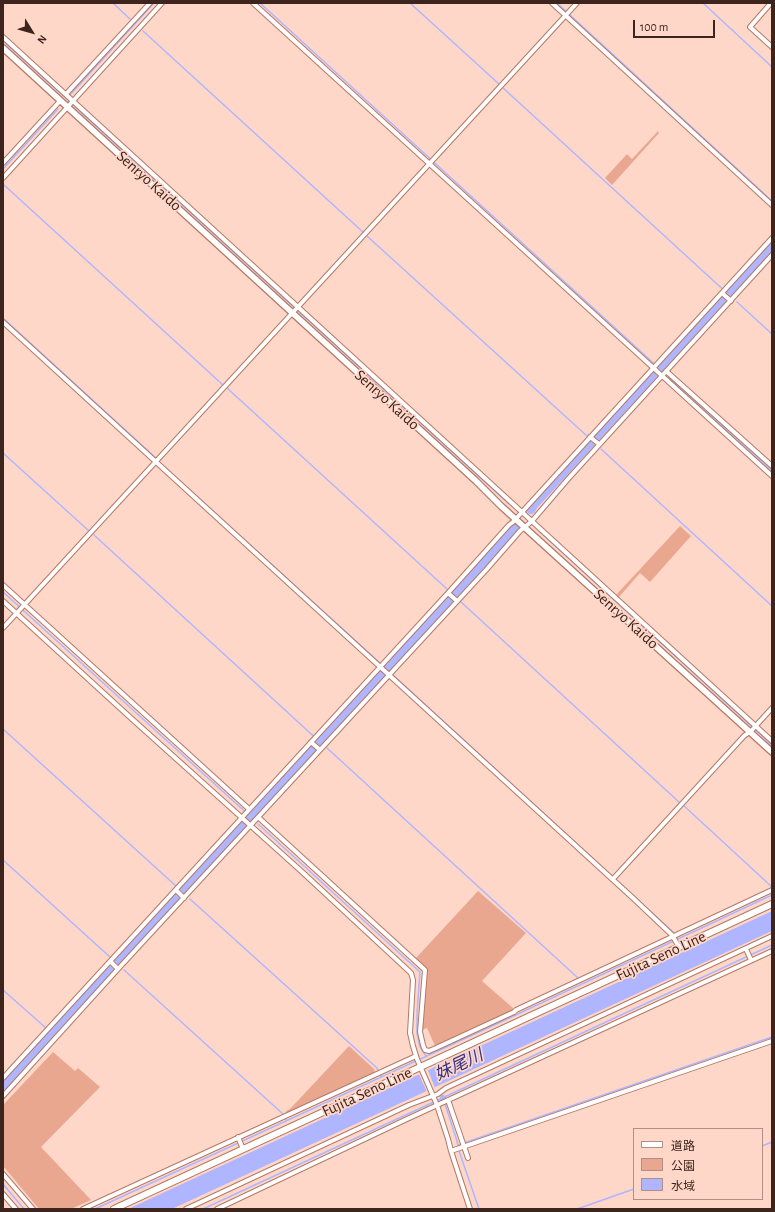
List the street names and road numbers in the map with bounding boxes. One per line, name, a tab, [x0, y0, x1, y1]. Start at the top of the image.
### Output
street label: Senryo Kaido	[112, 147, 186, 215]
street label: Senryo Kaido	[350, 366, 424, 434]
street label: Senryo Kaido	[589, 585, 663, 653]
street label: Fujita Seno Line	[613, 927, 709, 985]
street label: Fujita Seno Line	[319, 1063, 415, 1121]

